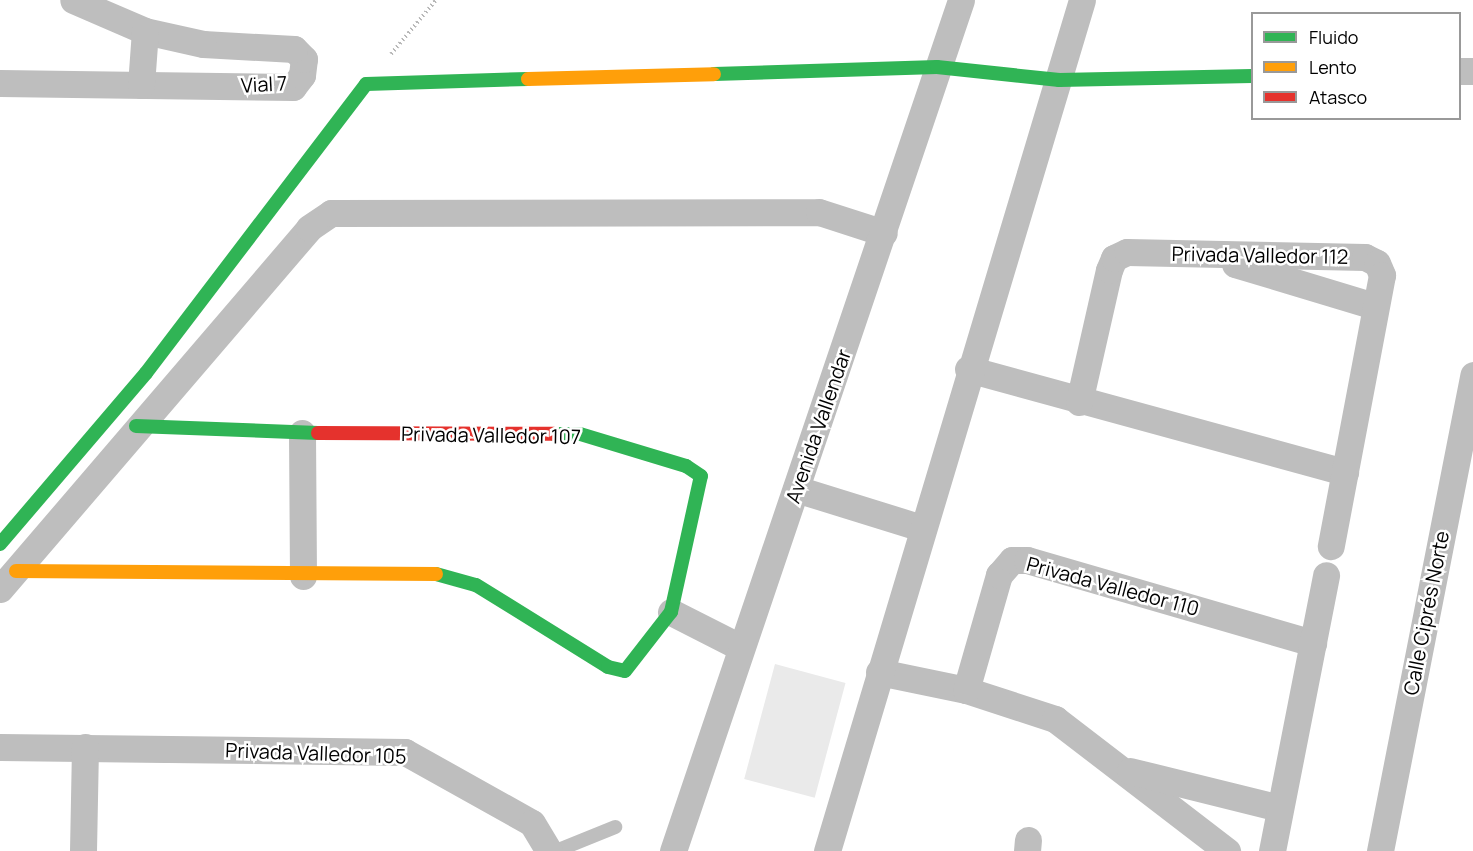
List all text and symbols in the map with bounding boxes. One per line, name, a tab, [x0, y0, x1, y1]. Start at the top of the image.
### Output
legend	[1251, 12, 1461, 120]
text: Fluido	[1309, 25, 1358, 49]
text: Lento	[1309, 55, 1357, 79]
street label: Vial 7	[240, 71, 288, 97]
text: Atasco	[1309, 85, 1367, 109]
street label: Privada Valledor 112	[1171, 241, 1349, 269]
street label: Avenida Vallendar	[780, 346, 856, 506]
street label: Privada Valledor 107	[401, 421, 581, 449]
street label: Calle Ciprés Norte	[1398, 529, 1454, 697]
street label: Privada Valledor 110	[1024, 551, 1202, 621]
street label: Privada Valledor 105	[225, 738, 407, 768]

